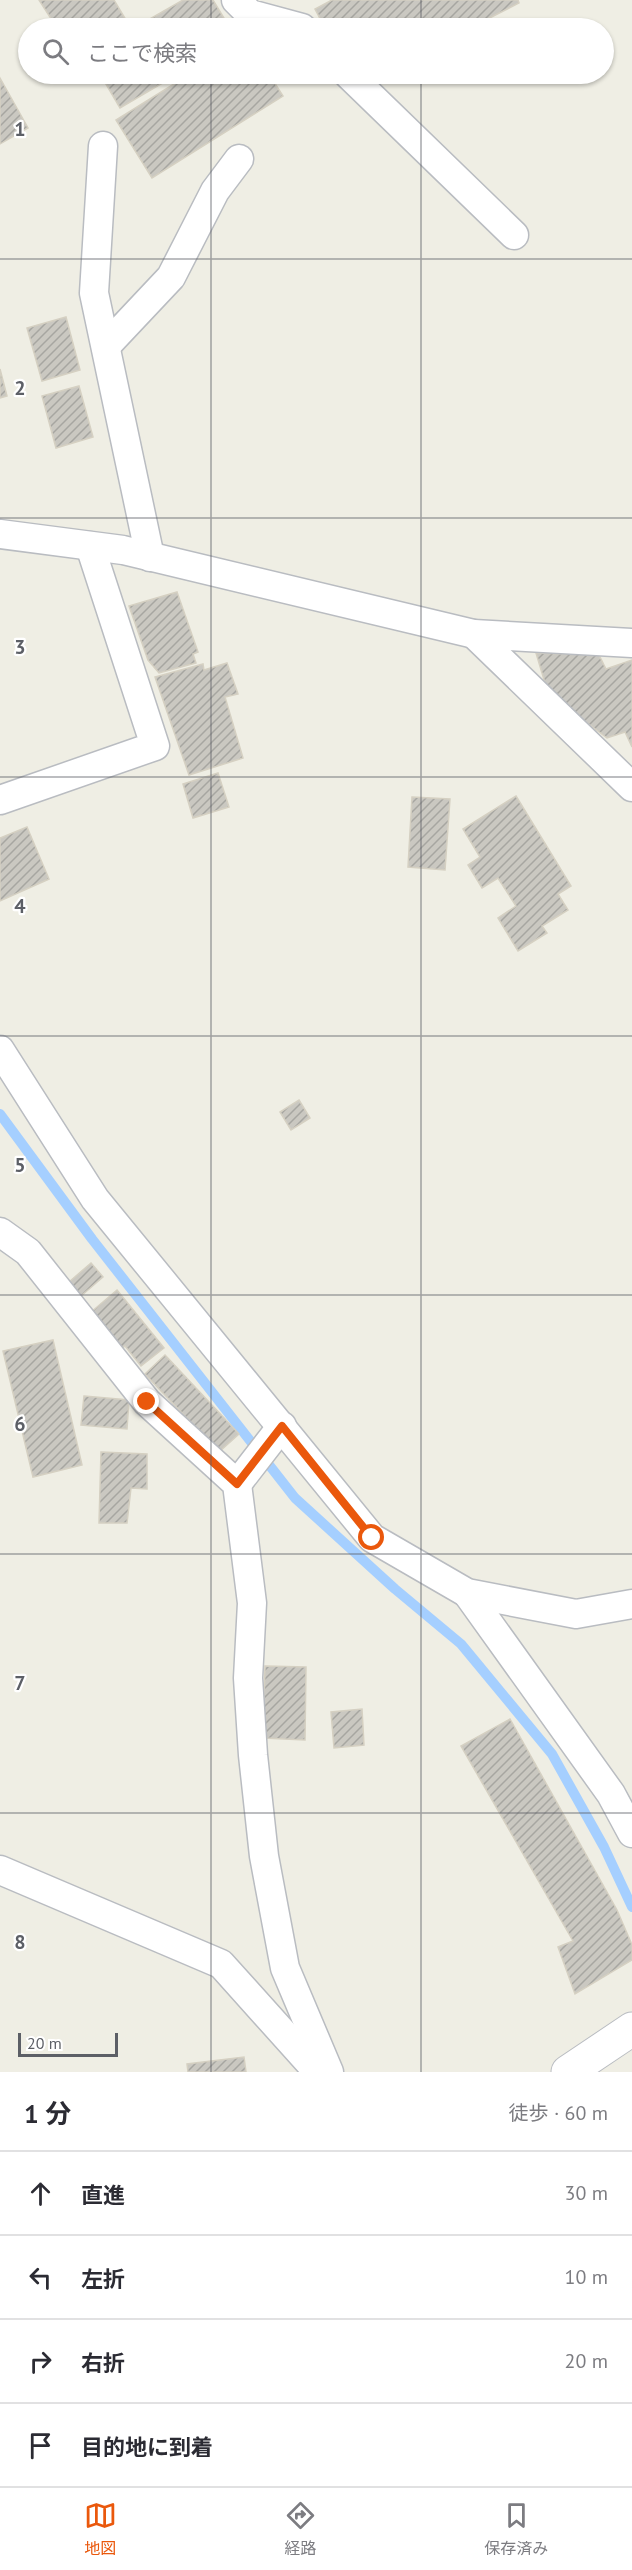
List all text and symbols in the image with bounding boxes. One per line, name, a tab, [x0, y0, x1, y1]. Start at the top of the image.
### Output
search box	[18, 18, 614, 84]
icon: search	[39, 35, 72, 68]
text: ここで検索	[87, 39, 197, 67]
text: 1	[14, 116, 26, 142]
text: 2	[14, 375, 26, 401]
text: 3	[14, 634, 26, 660]
text: 4	[14, 893, 26, 919]
text: 5	[14, 1152, 26, 1178]
route end	[133, 1388, 159, 1414]
text: 6	[14, 1411, 26, 1437]
route start	[358, 1524, 384, 1550]
text: 7	[14, 1670, 26, 1696]
text: 8	[14, 1929, 26, 1955]
scale bar	[18, 2030, 118, 2058]
text: 20 m	[27, 2033, 62, 2053]
text: 1 分	[24, 2097, 71, 2130]
text: 徒歩 · 60 m	[509, 2100, 608, 2126]
icon: ahead	[24, 2177, 57, 2210]
text: 30 m	[565, 2180, 608, 2206]
text: 直進	[81, 2181, 125, 2209]
icon: left	[24, 2261, 57, 2294]
text: 10 m	[565, 2264, 608, 2290]
text: 左折	[81, 2265, 125, 2293]
icon: right	[24, 2345, 57, 2378]
text: 20 m	[565, 2348, 608, 2374]
text: 右折	[81, 2349, 125, 2377]
icon: arrive	[24, 2429, 57, 2462]
text: 目的地に到着	[81, 2433, 213, 2461]
tab: 地図	[84, 2499, 117, 2559]
tab: 経路	[284, 2499, 317, 2559]
tab: 保存済み	[484, 2499, 548, 2559]

